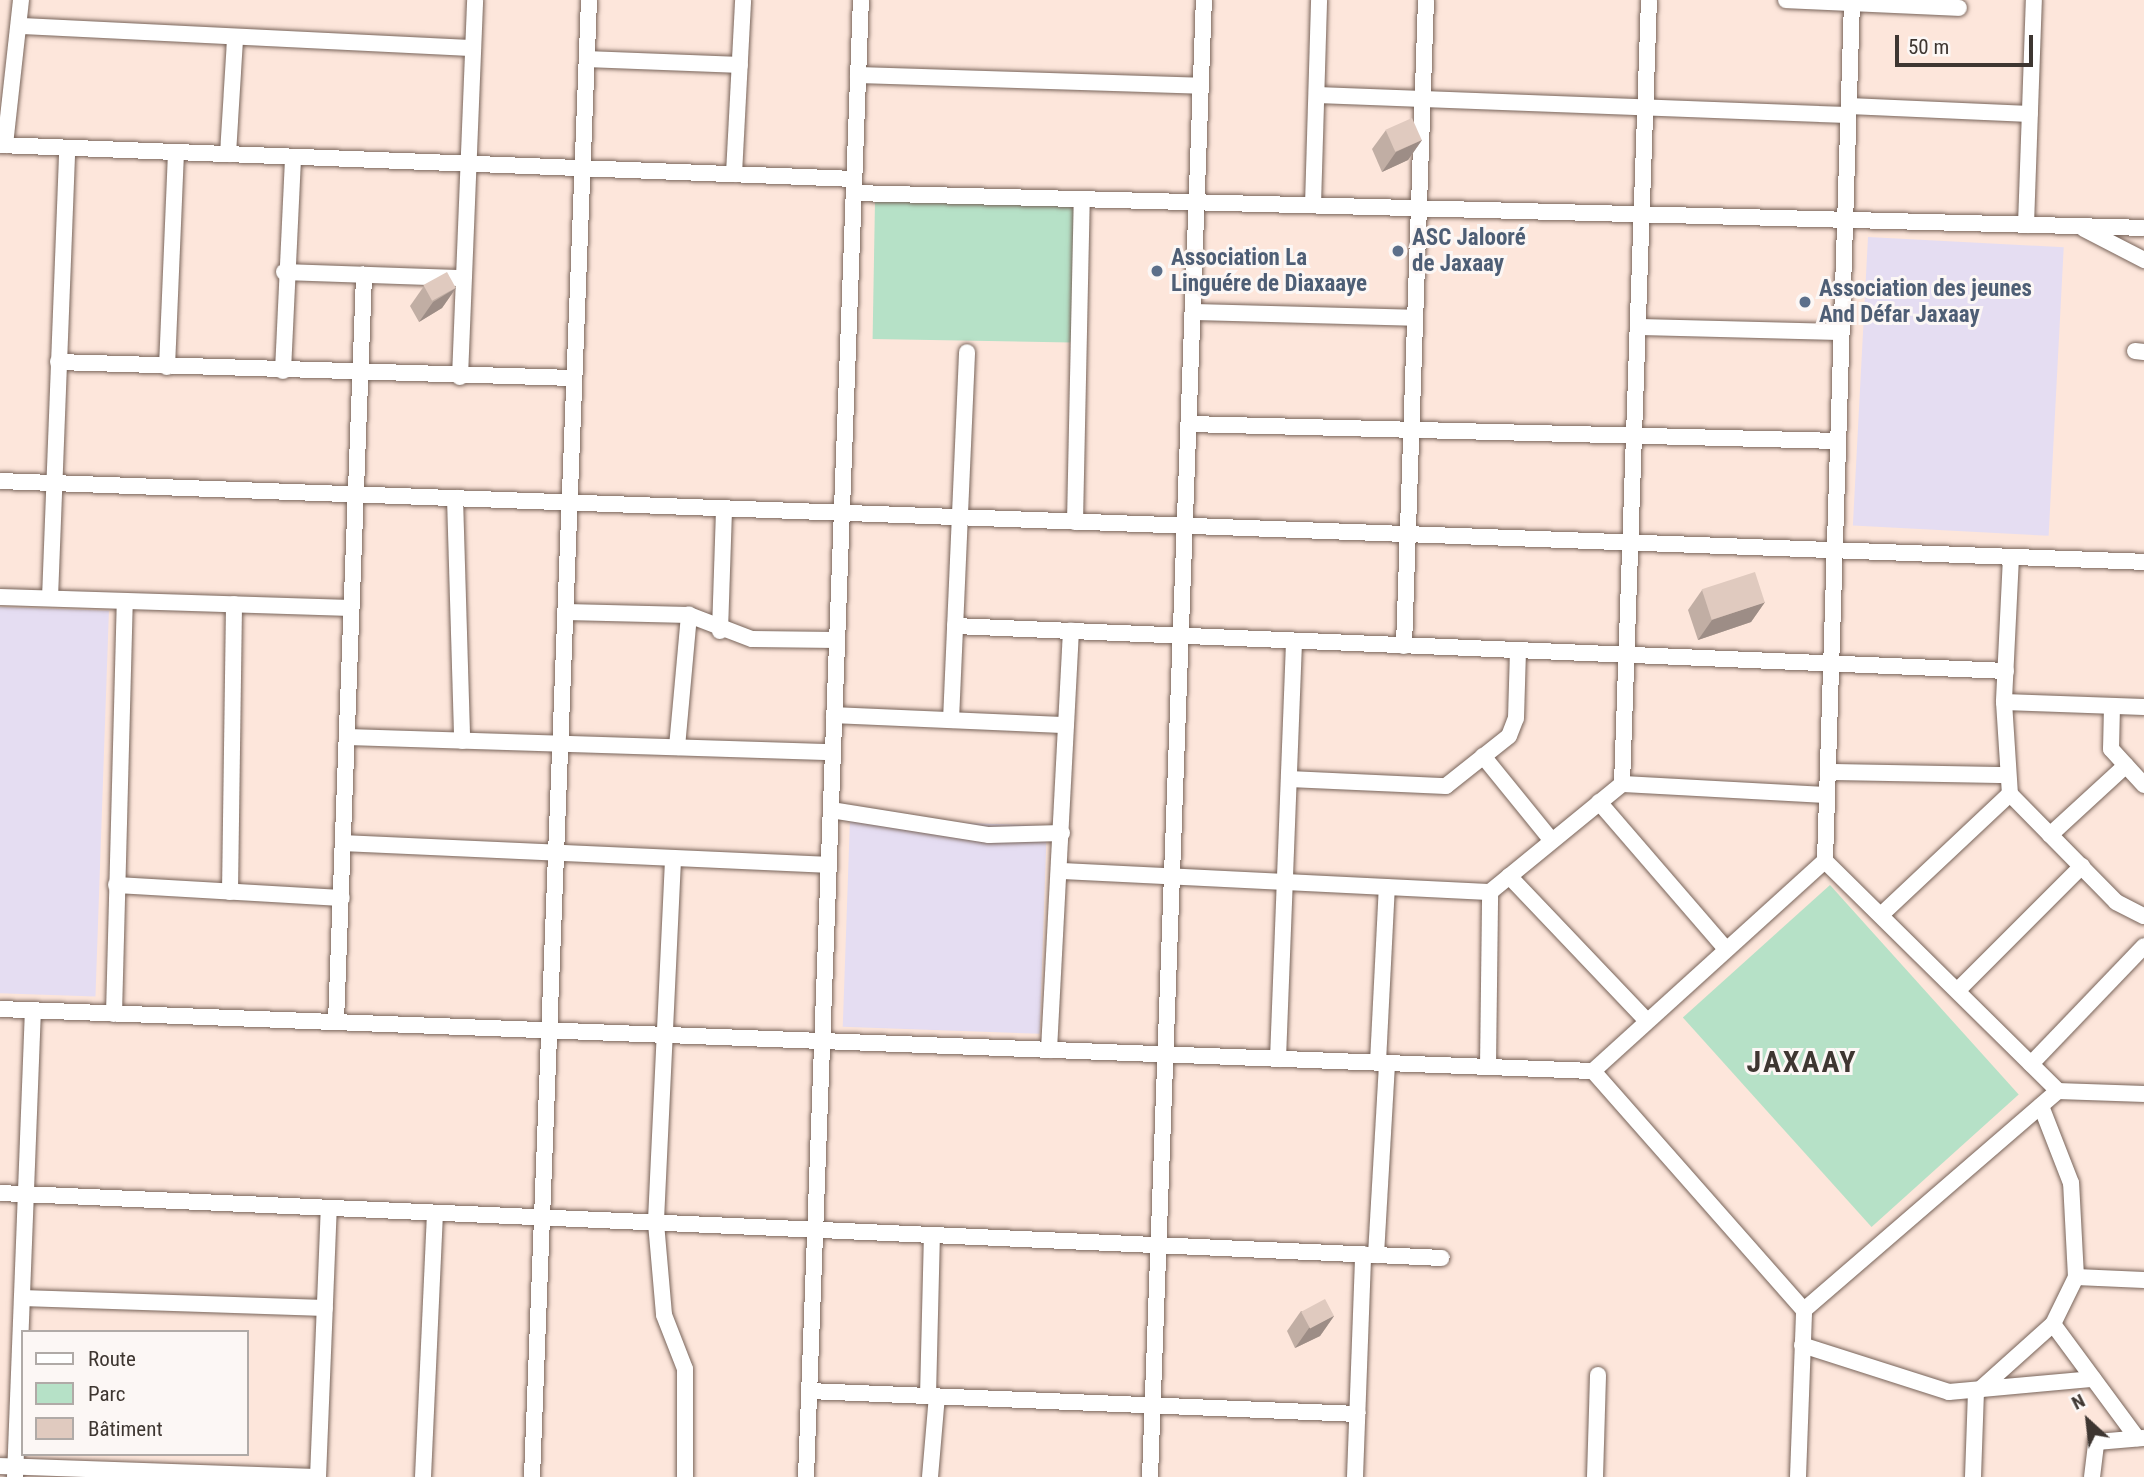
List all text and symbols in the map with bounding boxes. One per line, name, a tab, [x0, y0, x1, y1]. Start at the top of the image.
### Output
scale bar	[1899, 21, 2037, 65]
text: 50 m	[1908, 35, 1949, 59]
place label: ASC Jalooré de Jaxaay	[1412, 224, 1526, 278]
marker: ASC Jalooré de Jaxaay	[1390, 243, 1406, 259]
place label: Association La Linguére de Diaxaaye	[1171, 244, 1367, 298]
marker: Association La Linguére de Diaxaaye	[1149, 263, 1165, 279]
place label: Association des jeunes And Défar Jaxaay	[1819, 275, 2032, 329]
marker: Association des jeunes And Défar Jaxaay	[1797, 294, 1813, 310]
district label: JAXAAY	[1747, 1044, 1857, 1080]
legend	[21, 1330, 248, 1456]
text: Route	[88, 1347, 136, 1371]
text: Parc	[88, 1382, 126, 1406]
north arrow	[2053, 1386, 2123, 1456]
text: N	[2068, 1389, 2089, 1415]
text: Bâtiment	[88, 1417, 163, 1441]

